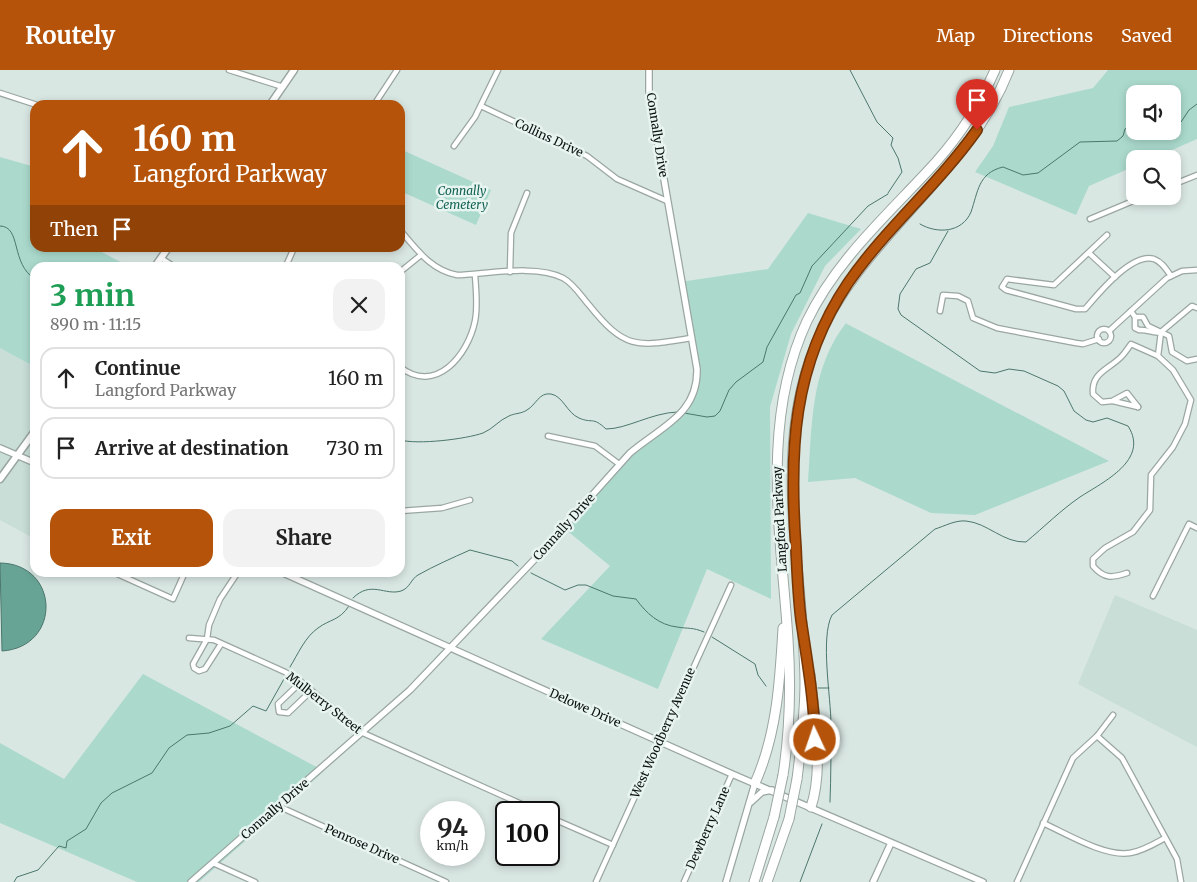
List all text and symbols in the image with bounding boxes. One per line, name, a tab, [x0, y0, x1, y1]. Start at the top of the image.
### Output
text: Routely	[25, 20, 115, 51]
text: Map	[937, 24, 975, 47]
text: Directions	[1003, 24, 1093, 47]
text: Saved	[1121, 24, 1172, 47]
pin	[956, 79, 998, 130]
map controls	[1126, 85, 1181, 205]
button: sound	[1126, 85, 1181, 140]
icon: arrive	[963, 86, 991, 114]
street label: Connally Drive	[643, 92, 672, 178]
street label: Collins Drive	[513, 115, 586, 160]
text: 160 m	[133, 117, 236, 161]
icon: ahead	[50, 120, 115, 185]
button: search	[1126, 150, 1181, 205]
text: Langford Parkway	[133, 160, 327, 188]
park label: Connally Cemetery	[436, 183, 489, 212]
icon: arrive	[108, 215, 136, 243]
text: Then	[50, 217, 98, 241]
text: 3 min	[50, 276, 135, 314]
button: close	[333, 279, 385, 331]
text: 890 m · 11:15	[50, 314, 141, 334]
text: Continue	[95, 356, 181, 380]
icon: ahead	[52, 364, 80, 392]
text: 160 m	[328, 366, 383, 390]
text: Langford Parkway	[95, 380, 236, 400]
icon: arrive	[52, 434, 80, 462]
text: Arrive at destination	[95, 436, 289, 460]
text: 730 m	[326, 436, 383, 460]
street label: Langford Parkway	[769, 466, 790, 572]
street label: Connally Drive	[530, 490, 598, 563]
button: Exit	[50, 509, 213, 567]
button: Share	[223, 509, 385, 567]
street label: West Woodberry Avenue	[627, 665, 698, 801]
street label: Mulberry Street	[284, 668, 365, 737]
street label: Delowe Drive	[547, 685, 623, 730]
position arrow	[788, 713, 840, 765]
street label: Connally Drive	[238, 775, 312, 842]
street label: Dewberry Lane	[683, 784, 732, 871]
speed limit sign: 100	[495, 801, 560, 866]
text: 94	[437, 811, 468, 843]
street label: Penrose Drive	[323, 820, 402, 867]
text: km/h	[437, 838, 468, 853]

